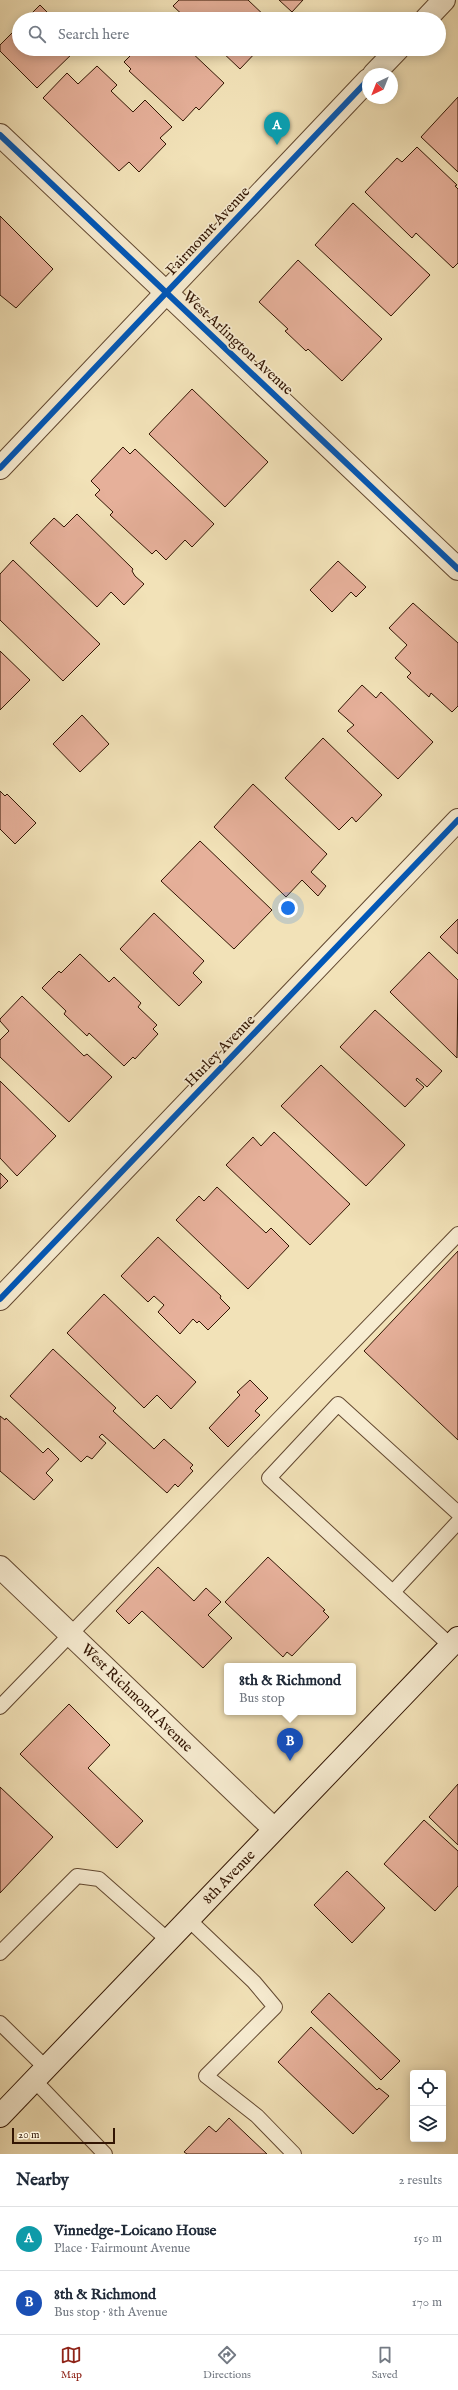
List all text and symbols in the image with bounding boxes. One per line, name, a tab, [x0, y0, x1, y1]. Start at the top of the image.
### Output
search box	[12, 12, 446, 56]
icon: search	[26, 23, 48, 45]
text: Search here	[58, 25, 129, 44]
north arrow	[362, 68, 398, 104]
pin: A	[264, 112, 290, 145]
street label: Fairmount Avenue	[162, 182, 254, 279]
street label: West Arlington Avenue	[179, 287, 297, 399]
your location	[278, 898, 298, 918]
street label: Hurley Avenue	[181, 1011, 259, 1091]
street label: West Richmond Avenue	[77, 1640, 197, 1756]
popup	[224, 1663, 356, 1715]
text: 8th & Richmond	[239, 1671, 341, 1690]
text: Bus stop	[239, 1690, 285, 1707]
pin: B	[277, 1728, 303, 1761]
street label: 8th Avenue	[199, 1846, 260, 1908]
map controls	[410, 2070, 446, 2142]
button: locate	[410, 2070, 446, 2106]
button: layers	[410, 2106, 446, 2142]
scale bar	[12, 2126, 115, 2145]
text: 20 m	[18, 2128, 39, 2142]
text: Nearby	[16, 2170, 69, 2191]
text: 2 results	[398, 2172, 442, 2189]
text: Vinnedge-Loicano House	[54, 2221, 216, 2240]
text: A	[25, 2230, 33, 2247]
text: 150 m	[413, 2230, 442, 2247]
text: Place · Fairmount Avenue	[54, 2240, 190, 2257]
text: 8th & Richmond	[54, 2285, 156, 2304]
text: B	[25, 2294, 33, 2311]
text: 170 m	[412, 2294, 442, 2311]
text: Bus stop · 8th Avenue	[54, 2304, 167, 2321]
tab: Map	[60, 2344, 82, 2382]
tab: Directions	[203, 2344, 251, 2382]
tab: Saved	[372, 2344, 398, 2382]

